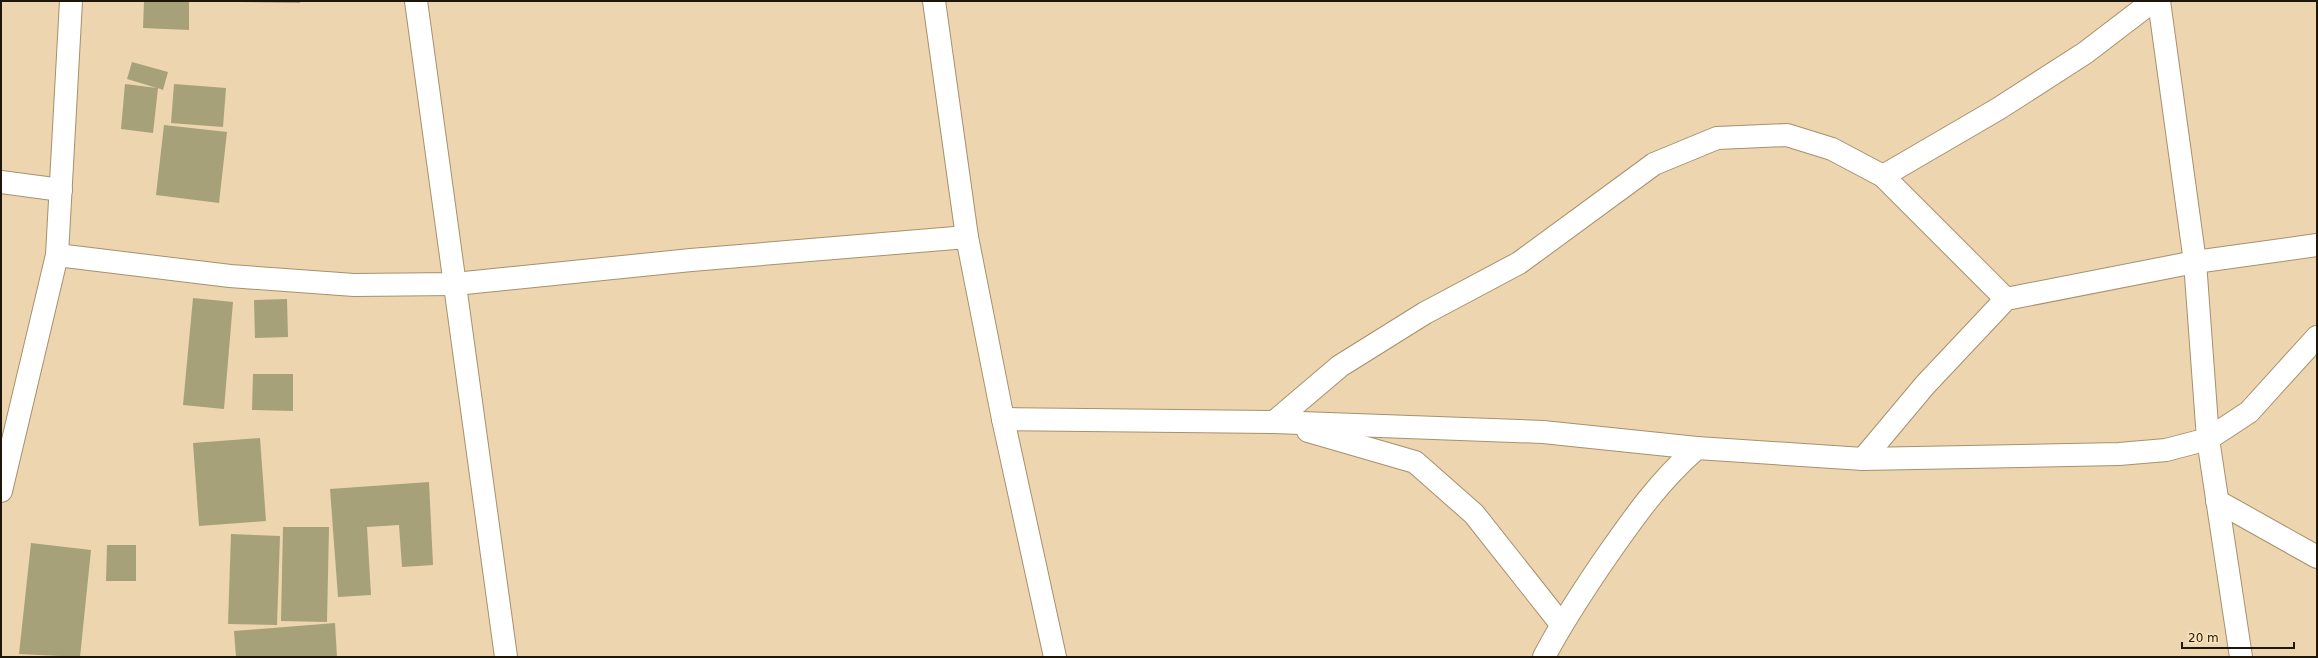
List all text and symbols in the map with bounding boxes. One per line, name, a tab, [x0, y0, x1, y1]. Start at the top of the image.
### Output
scale bar	[2182, 624, 2294, 650]
text: 20 m	[2188, 631, 2219, 645]

